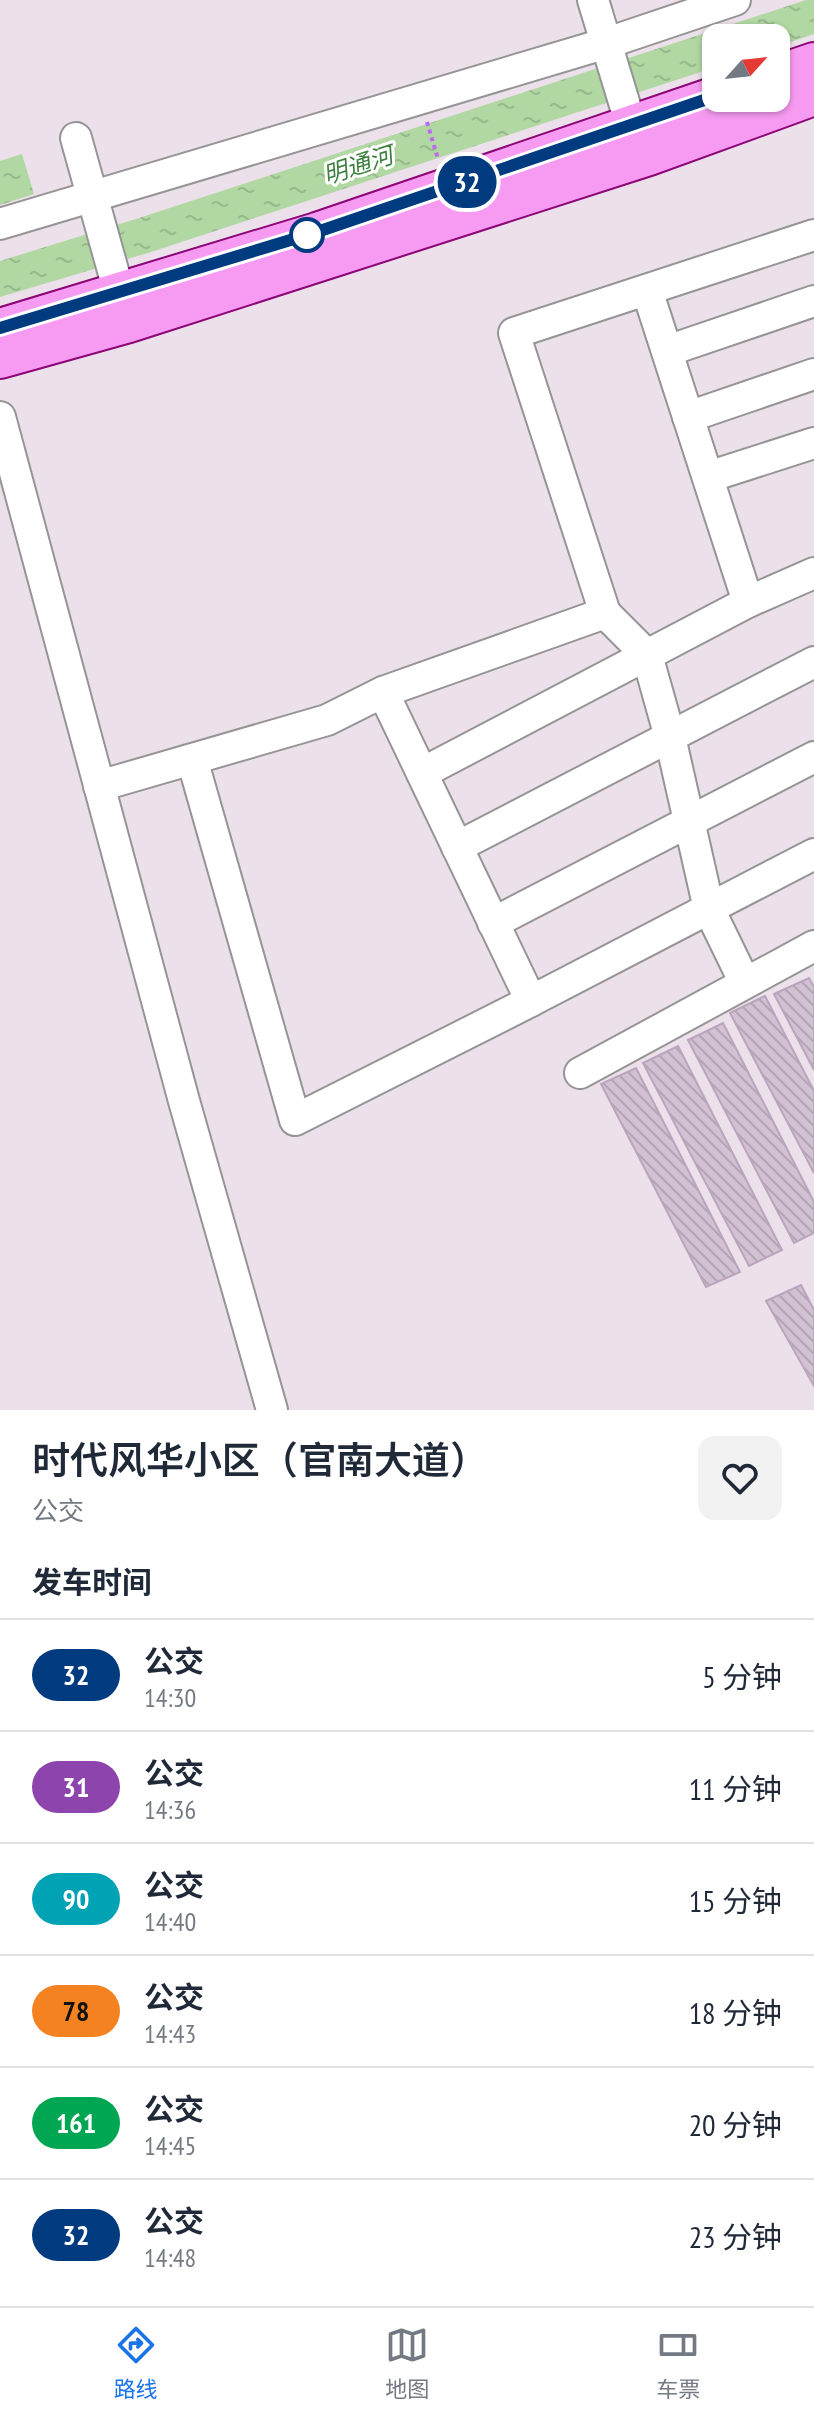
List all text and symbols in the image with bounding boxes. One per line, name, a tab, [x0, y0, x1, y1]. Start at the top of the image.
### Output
north arrow	[702, 24, 790, 112]
map controls	[702, 24, 790, 112]
water label: 明通河	[319, 138, 401, 191]
line badge: 32	[431, 156, 503, 208]
text: 32	[454, 163, 480, 200]
unlabelled marker	[290, 218, 324, 252]
text: 时代风华小区（官南大道）	[32, 1435, 488, 1484]
button: heart	[698, 1436, 782, 1520]
text: 公交	[32, 1494, 84, 1527]
text: 发车时间	[32, 1562, 152, 1601]
text: 公交	[144, 1641, 204, 1680]
text: 32	[63, 1656, 89, 1693]
text: 5 分钟	[702, 1657, 782, 1696]
text: 14:30	[144, 1681, 196, 1714]
text: 公交	[144, 1753, 204, 1792]
text: 31	[63, 1768, 89, 1805]
text: 11 分钟	[689, 1769, 782, 1808]
text: 14:36	[144, 1793, 196, 1826]
text: 公交	[144, 1865, 204, 1904]
text: 90	[63, 1880, 89, 1917]
text: 15 分钟	[689, 1881, 782, 1920]
text: 14:40	[144, 1905, 196, 1938]
text: 公交	[144, 1977, 204, 2016]
text: 78	[63, 1992, 89, 2029]
text: 18 分钟	[689, 1993, 782, 2032]
text: 14:43	[144, 2017, 196, 2050]
text: 公交	[144, 2089, 204, 2128]
text: 161	[56, 2104, 96, 2141]
text: 20 分钟	[689, 2105, 782, 2144]
text: 14:45	[144, 2129, 196, 2162]
text: 公交	[144, 2201, 204, 2240]
text: 32	[63, 2216, 89, 2253]
text: 23 分钟	[689, 2217, 782, 2256]
text: 14:48	[144, 2241, 196, 2274]
tab: 路线	[114, 2323, 158, 2403]
tab: 地图	[385, 2323, 429, 2403]
tab: 车票	[656, 2323, 700, 2403]

